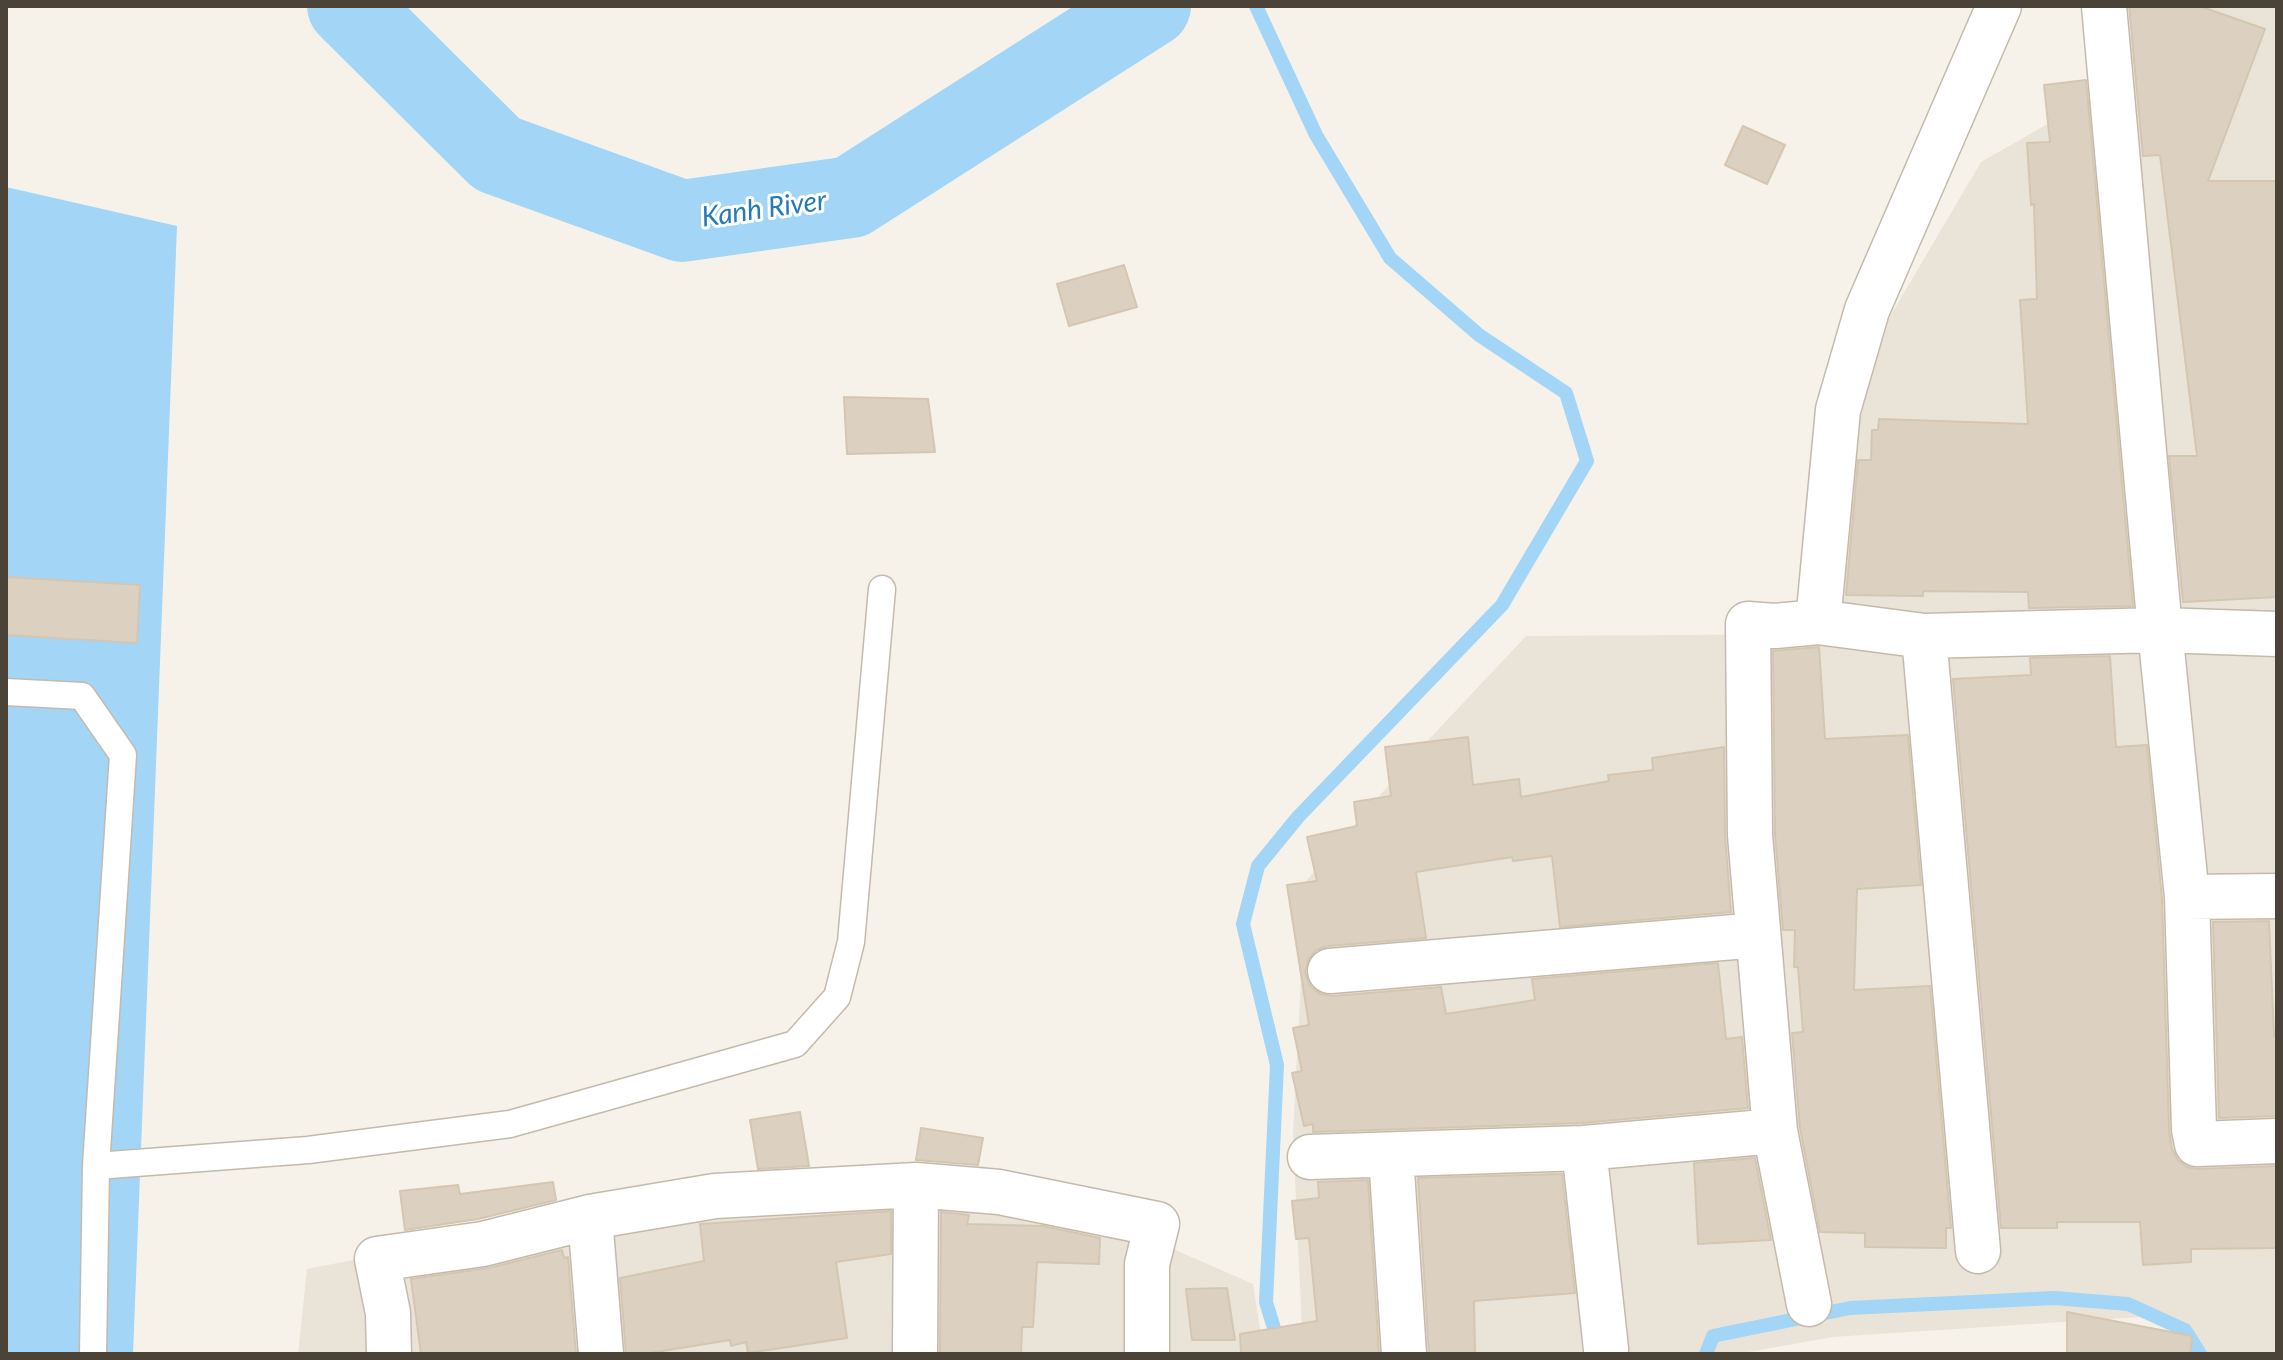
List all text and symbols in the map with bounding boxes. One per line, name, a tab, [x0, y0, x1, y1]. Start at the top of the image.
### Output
water label: Kanh River	[699, 184, 829, 234]

